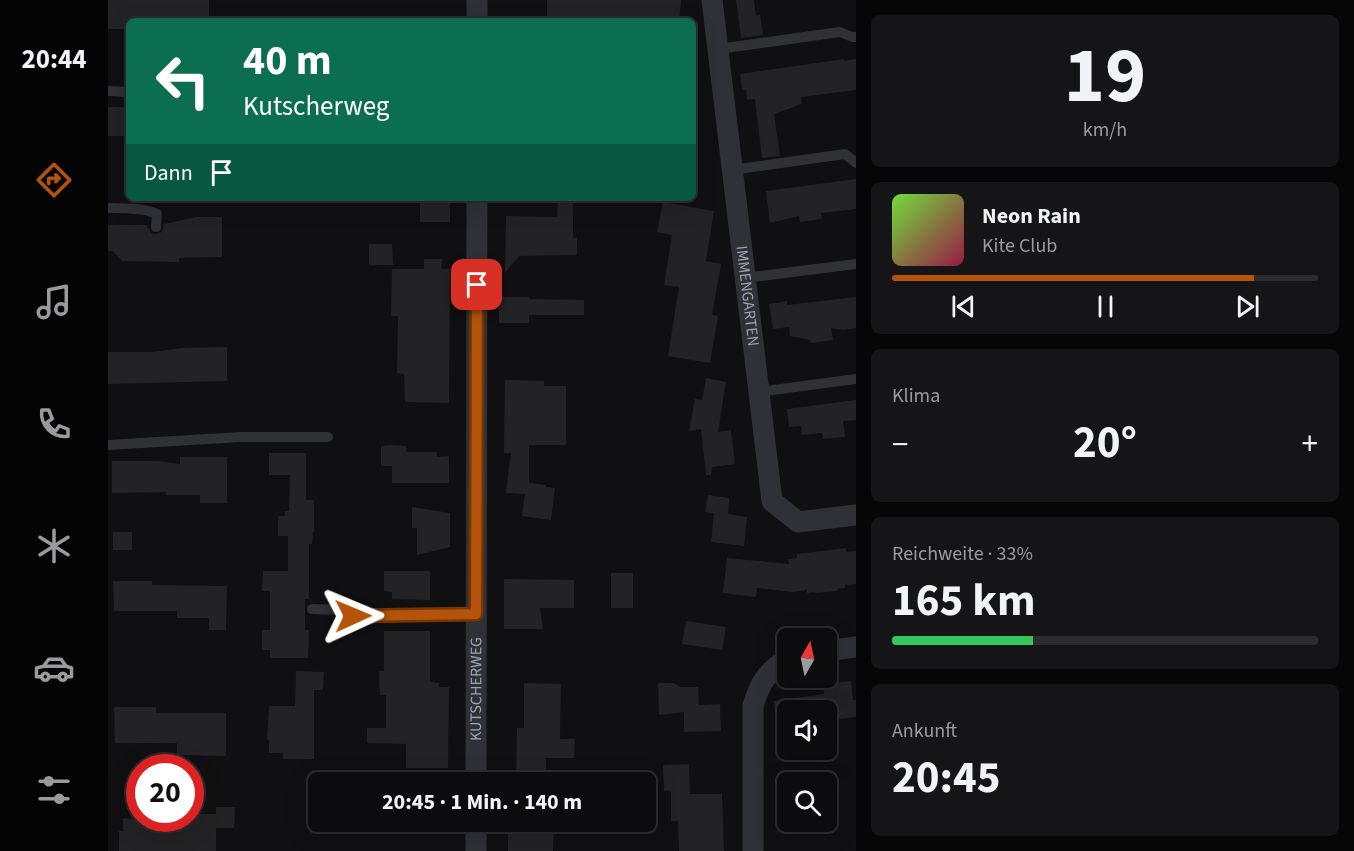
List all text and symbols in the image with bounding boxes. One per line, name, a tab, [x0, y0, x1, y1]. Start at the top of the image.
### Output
text: 19	[1064, 21, 1146, 132]
text: 40 m	[243, 31, 332, 91]
text: 20:44	[21, 40, 87, 79]
icon: left	[144, 42, 222, 120]
text: Kutscherweg	[243, 87, 389, 126]
text: km/h	[1083, 116, 1127, 144]
icon: arrive	[205, 156, 238, 189]
text: Dann	[144, 157, 193, 189]
icon: directions	[33, 159, 75, 201]
text: Neon Rain	[982, 200, 1081, 232]
text: Kite Club	[982, 232, 1057, 260]
street label: IMMENGARTEN	[731, 244, 764, 347]
pin	[451, 259, 502, 310]
icon: arrive	[460, 268, 493, 301]
icon: music	[33, 281, 75, 323]
icon: previous	[947, 290, 980, 323]
icon: pause	[1089, 290, 1122, 323]
icon: next	[1231, 290, 1264, 323]
text: Klima	[892, 382, 940, 410]
icon: phone	[33, 403, 75, 445]
text: 20°	[1073, 411, 1137, 475]
text: −	[892, 421, 908, 468]
text: +	[1302, 421, 1318, 468]
icon: climate	[33, 525, 75, 567]
text: Reichweite · 33%	[892, 540, 1033, 568]
text: 165 km	[892, 569, 1036, 633]
position arrow	[321, 584, 385, 648]
north arrow	[777, 628, 837, 688]
map controls	[777, 628, 837, 832]
street label: KUTSCHERWEG	[465, 637, 487, 741]
icon: car	[33, 647, 75, 689]
button: sound	[777, 700, 837, 760]
text: Ankunft	[892, 717, 957, 745]
text: 20:45	[892, 746, 1001, 810]
speed limit sign: 20	[126, 754, 204, 832]
icon: filters	[33, 769, 75, 811]
button: search	[777, 772, 837, 832]
text: 20:45 · 1 Min. · 140 m	[382, 786, 582, 818]

